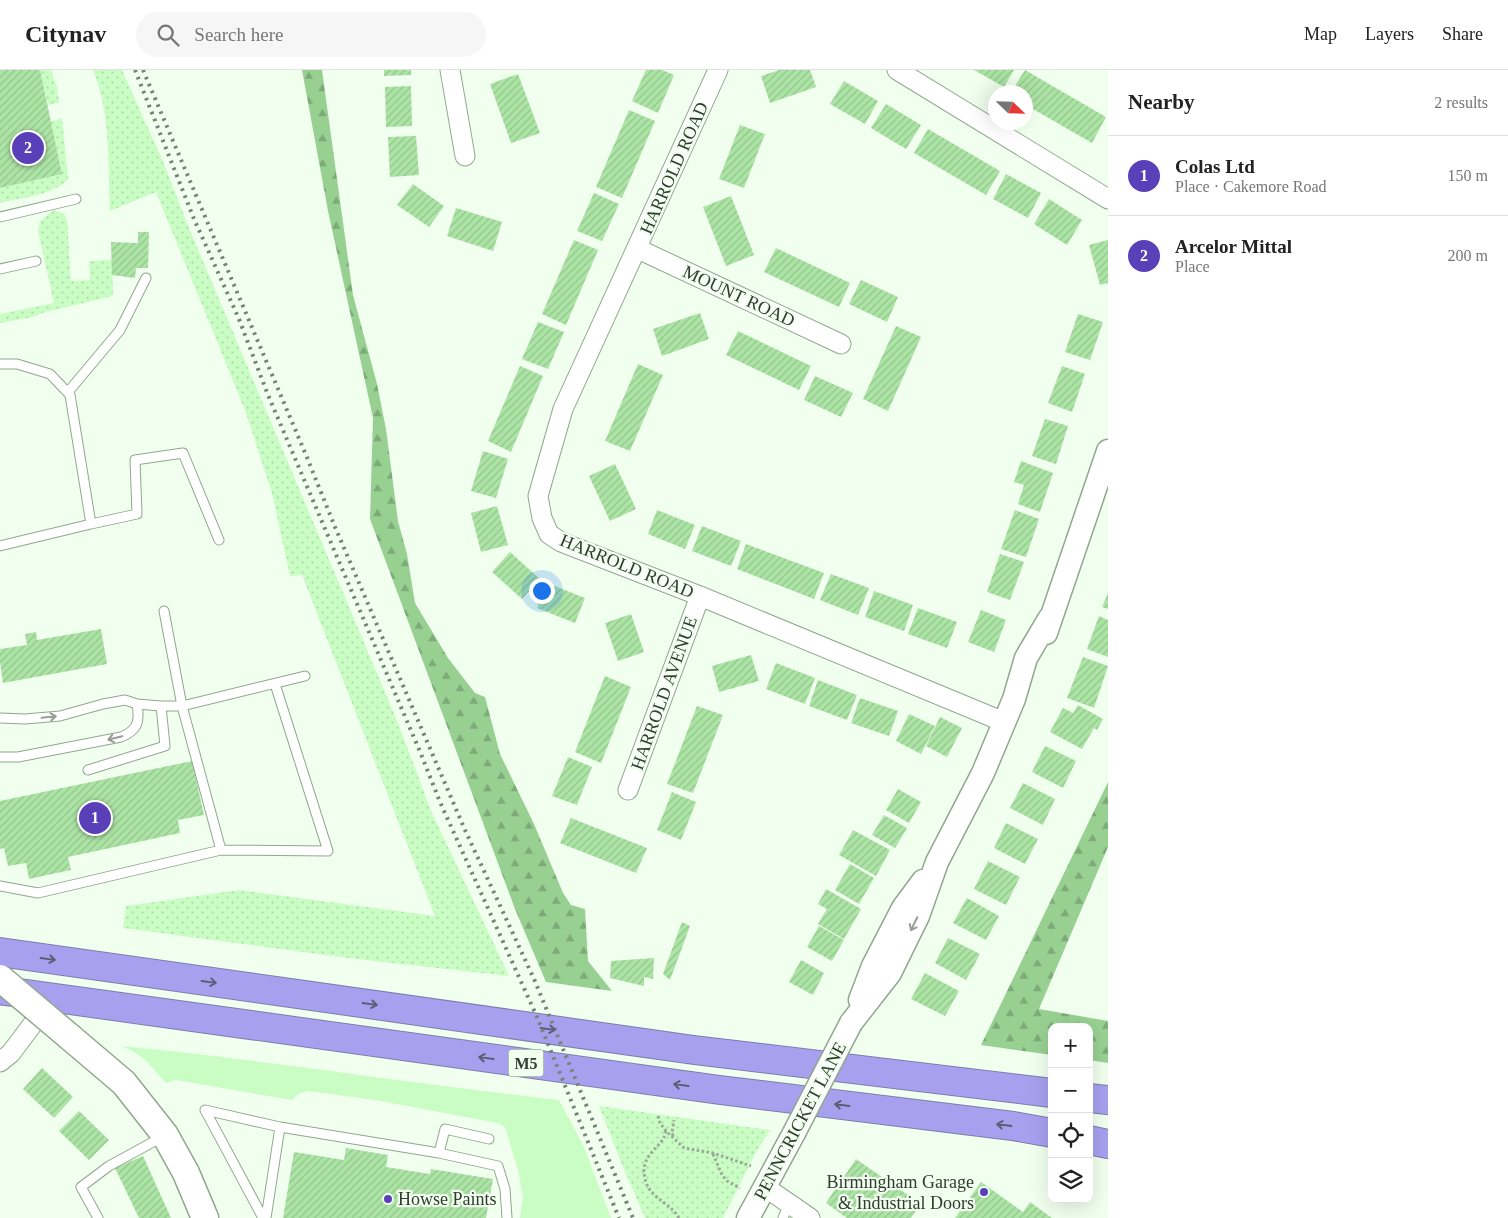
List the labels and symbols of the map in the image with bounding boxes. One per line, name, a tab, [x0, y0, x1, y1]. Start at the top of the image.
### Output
north arrow	[988, 85, 1033, 130]
street label: HARROLD ROAD	[636, 99, 712, 237]
pin: 2	[12, 129, 44, 167]
street label: MOUNT ROAD	[680, 261, 798, 331]
street label: HARROLD ROAD	[557, 530, 697, 602]
your location	[529, 578, 555, 604]
street label: HARROLD AVENUE	[627, 613, 701, 773]
one-way arrow	[40, 712, 56, 722]
one-way arrow	[107, 734, 123, 743]
pin: 1	[79, 799, 111, 837]
one-way arrow	[908, 916, 918, 931]
one-way arrow	[40, 954, 56, 964]
one-way arrow	[201, 977, 217, 987]
one-way arrow	[362, 999, 378, 1009]
one-way arrow	[540, 1024, 556, 1034]
street label: PENNCRICKET LANE	[750, 1039, 850, 1203]
road number: M5	[508, 1050, 544, 1076]
one-way arrow	[478, 1053, 494, 1063]
one-way arrow	[674, 1079, 690, 1089]
one-way arrow	[835, 1100, 851, 1110]
one-way arrow	[996, 1120, 1012, 1130]
place label: Birmingham Garage & Industrial Doors	[827, 1172, 974, 1213]
marker: Birmingham Garage & Industrial Doors	[978, 1186, 990, 1198]
place label: Howse Paints	[398, 1189, 497, 1209]
marker: Howse Paints	[382, 1193, 394, 1205]

